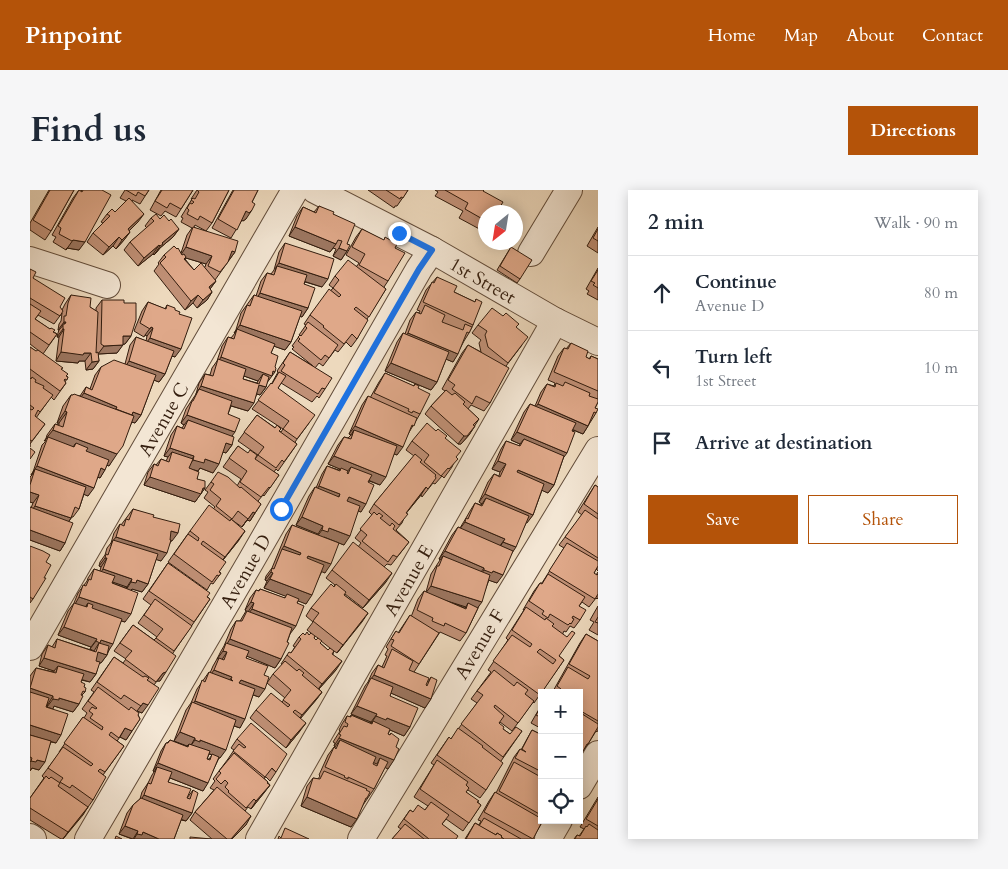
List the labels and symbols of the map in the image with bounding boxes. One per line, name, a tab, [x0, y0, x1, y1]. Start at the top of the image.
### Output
north arrow	[478, 205, 523, 250]
route end	[388, 222, 411, 245]
street label: 1st Street	[444, 251, 521, 310]
street label: Avenue C	[132, 378, 195, 461]
route start	[270, 498, 293, 521]
street label: Avenue D	[214, 529, 278, 614]
street label: Avenue E	[378, 540, 440, 621]
street label: Avenue F	[449, 605, 511, 684]

